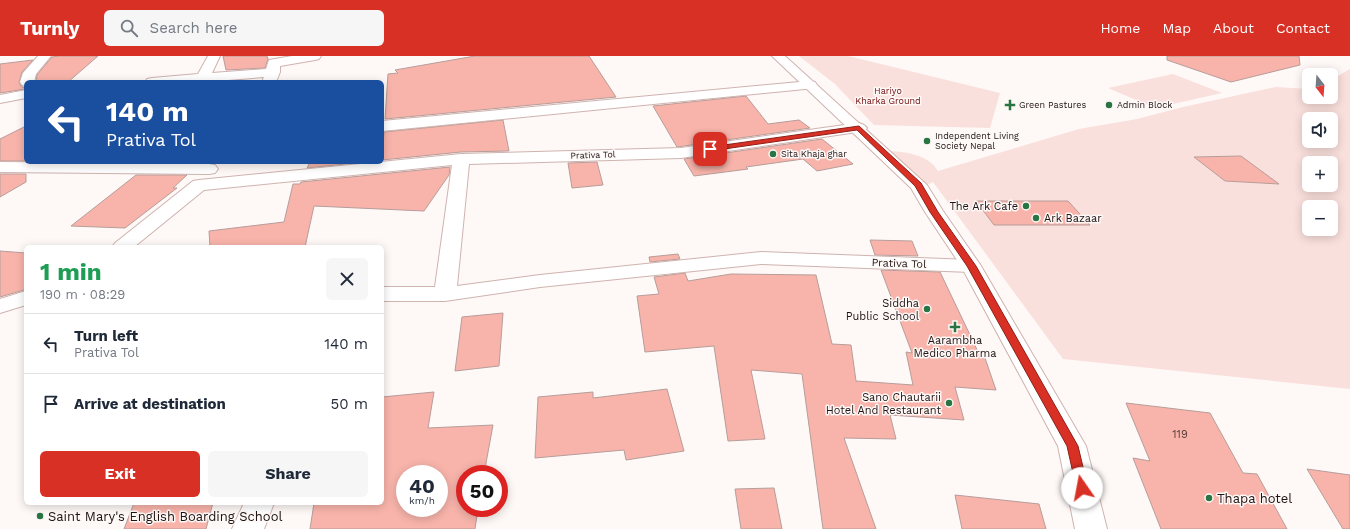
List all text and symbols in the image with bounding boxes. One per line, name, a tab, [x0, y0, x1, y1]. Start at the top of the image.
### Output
search box	[104, 10, 384, 46]
text: Turnly	[20, 17, 80, 40]
icon: search	[118, 17, 140, 39]
text: Search here	[150, 19, 237, 37]
text: Home	[1100, 20, 1140, 36]
text: Map	[1162, 20, 1191, 36]
text: About	[1213, 20, 1254, 36]
text: Contact	[1276, 20, 1330, 36]
north arrow	[1302, 68, 1338, 104]
map controls	[1302, 68, 1338, 236]
park label: Hariyo Kharka Ground	[855, 86, 921, 106]
text: 140 m	[106, 95, 189, 128]
icon: left	[40, 96, 92, 148]
marker: Green Pastures	[1004, 99, 1016, 111]
place label: Green Pastures	[1019, 100, 1086, 110]
marker: Admin Block	[1104, 100, 1114, 110]
place label: Admin Block	[1117, 100, 1172, 110]
button: sound	[1302, 112, 1338, 148]
text: Prativa Tol	[106, 129, 196, 150]
place label: Independent Living Society Nepal	[935, 131, 1019, 151]
pin	[693, 132, 727, 166]
marker: Independent Living Society Nepal	[922, 136, 932, 146]
icon: arrive	[699, 138, 721, 160]
street label: Prativa Tol	[570, 149, 616, 161]
marker: Sita Khaja ghar	[768, 149, 778, 159]
place label: Sita Khaja ghar	[781, 149, 847, 159]
button: +	[1302, 156, 1338, 192]
place label: The Ark Cafe	[949, 200, 1018, 213]
button: −	[1302, 200, 1338, 236]
marker: The Ark Cafe	[1021, 201, 1031, 211]
place label: Ark Bazaar	[1044, 212, 1102, 225]
marker: Ark Bazaar	[1031, 213, 1041, 223]
street label: Prativa Tol	[871, 256, 927, 271]
text: 1 min	[40, 258, 102, 286]
button: close	[326, 258, 368, 300]
text: 190 m · 08:29	[40, 287, 125, 302]
place label: Siddha Public School	[846, 297, 920, 323]
marker: Siddha Public School	[922, 304, 932, 314]
marker: Aarambha Medico Pharma	[950, 322, 960, 332]
text: Turn left	[74, 327, 138, 345]
icon: left	[40, 333, 62, 355]
place label: Aarambha Medico Pharma	[914, 334, 996, 360]
text: 140 m	[324, 335, 368, 353]
text: Prativa Tol	[74, 345, 139, 360]
place label: Sano Chautarii Hotel And Restaurant	[826, 391, 941, 417]
icon: arrive	[40, 393, 62, 415]
text: Arrive at destination	[74, 395, 226, 413]
text: 50 m	[331, 395, 368, 413]
marker: Sano Chautarii Hotel And Restaurant	[944, 398, 954, 408]
house number: 119	[1172, 428, 1188, 441]
button: Exit	[40, 451, 200, 497]
button: Share	[208, 451, 368, 497]
speed limit sign: 50	[456, 465, 508, 517]
position arrow	[1061, 467, 1103, 509]
text: 40	[409, 474, 435, 498]
place label: Thapa hotel	[1217, 491, 1292, 506]
marker: Thapa hotel	[1204, 493, 1214, 503]
text: km/h	[409, 495, 435, 506]
place label: Saint Mary's English Boarding School	[48, 509, 282, 524]
marker: Saint Mary's English Boarding School	[35, 511, 45, 521]

